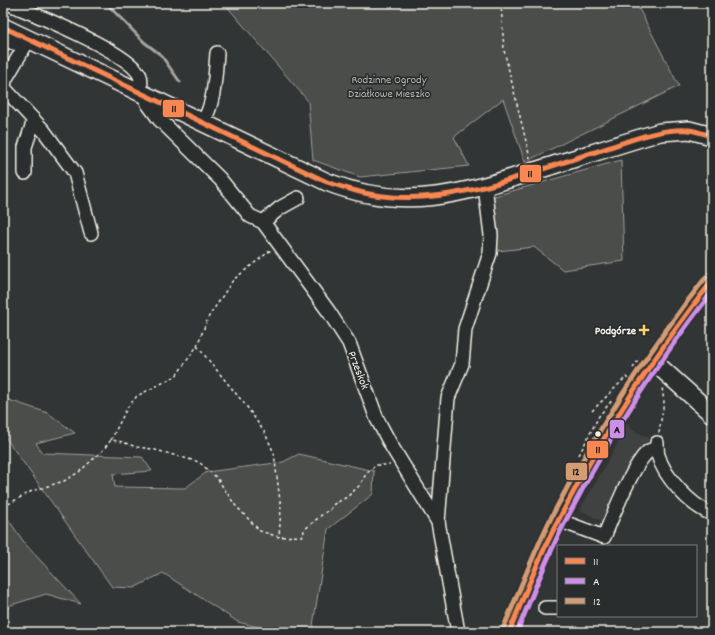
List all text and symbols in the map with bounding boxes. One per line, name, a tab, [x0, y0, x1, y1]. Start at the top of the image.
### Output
park label: Rodzinne Ogrody Działkowe Mieszko	[348, 72, 430, 103]
line badge: 11	[162, 99, 185, 118]
text: 11	[172, 102, 176, 118]
line badge: 11	[519, 164, 542, 183]
text: 11	[528, 167, 532, 183]
place label: Podgórze	[595, 323, 637, 340]
marker: Podgórze	[639, 325, 649, 335]
street label: Przeskok	[342, 349, 373, 392]
line badge: A	[609, 419, 625, 439]
text: A	[614, 423, 620, 439]
unlabelled marker	[593, 429, 603, 439]
line badge: 11	[586, 440, 609, 459]
text: 11	[596, 443, 600, 459]
line badge: 12	[565, 462, 588, 481]
text: 12	[572, 465, 580, 481]
legend	[557, 545, 697, 617]
text: 11	[593, 554, 598, 571]
text: A	[593, 574, 600, 591]
text: 12	[593, 594, 601, 611]

